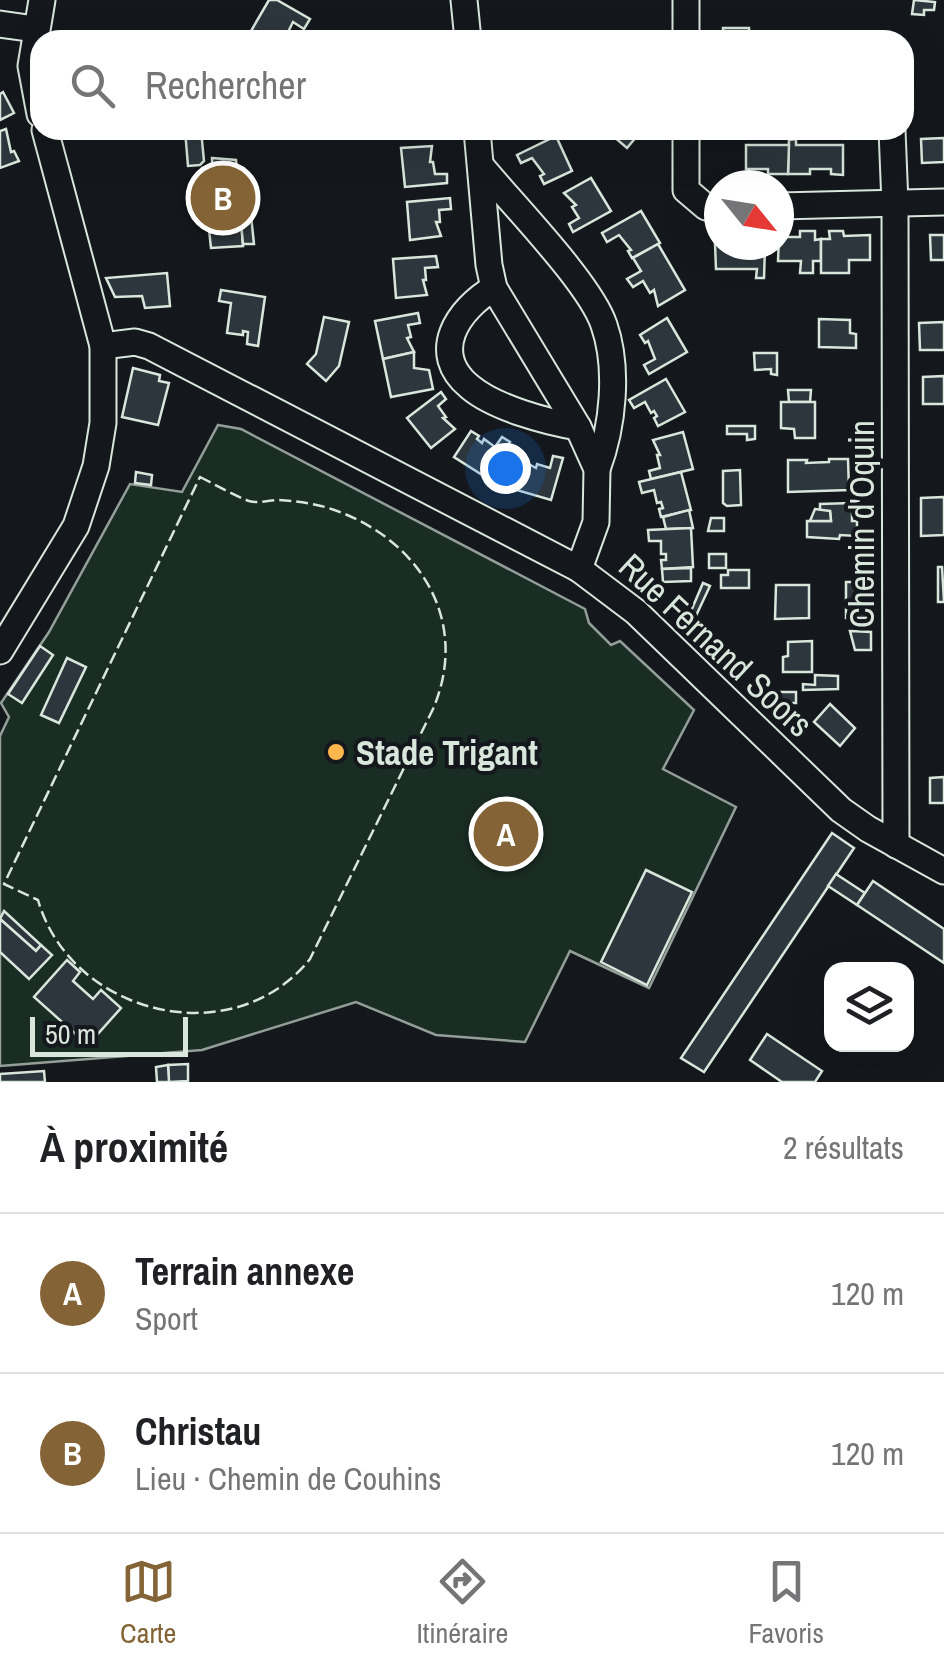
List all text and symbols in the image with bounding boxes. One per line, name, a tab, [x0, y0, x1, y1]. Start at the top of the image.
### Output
search box	[30, 30, 914, 140]
icon: search	[65, 58, 120, 113]
text: Rechercher	[145, 60, 306, 111]
pin: B	[190, 160, 256, 236]
north arrow	[704, 170, 794, 260]
street label: Chemin d'Oquin	[838, 420, 885, 628]
your location	[480, 443, 531, 494]
street label: Rue Fernand Soors	[609, 543, 823, 747]
place label: Stade Trigant	[356, 729, 538, 776]
marker: Stade Trigant	[325, 741, 347, 763]
pin: A	[474, 796, 538, 872]
map controls	[824, 962, 914, 1052]
button: layers	[824, 962, 914, 1052]
scale bar	[30, 1012, 188, 1056]
text: 50 m	[45, 1015, 96, 1053]
text: À proximité	[40, 1119, 228, 1175]
text: 2 résultats	[783, 1126, 904, 1169]
text: Terrain annexe	[135, 1246, 354, 1297]
text: A	[63, 1272, 82, 1315]
text: 120 m	[831, 1272, 904, 1315]
text: Sport	[135, 1297, 198, 1340]
text: Christau	[135, 1406, 261, 1457]
text: B	[63, 1432, 82, 1475]
text: 120 m	[831, 1432, 904, 1475]
text: Lieu · Chemin de Couhins	[135, 1457, 441, 1500]
tab: Carte	[120, 1554, 176, 1652]
tab: Itinéraire	[416, 1554, 508, 1652]
tab: Favoris	[748, 1554, 824, 1652]

